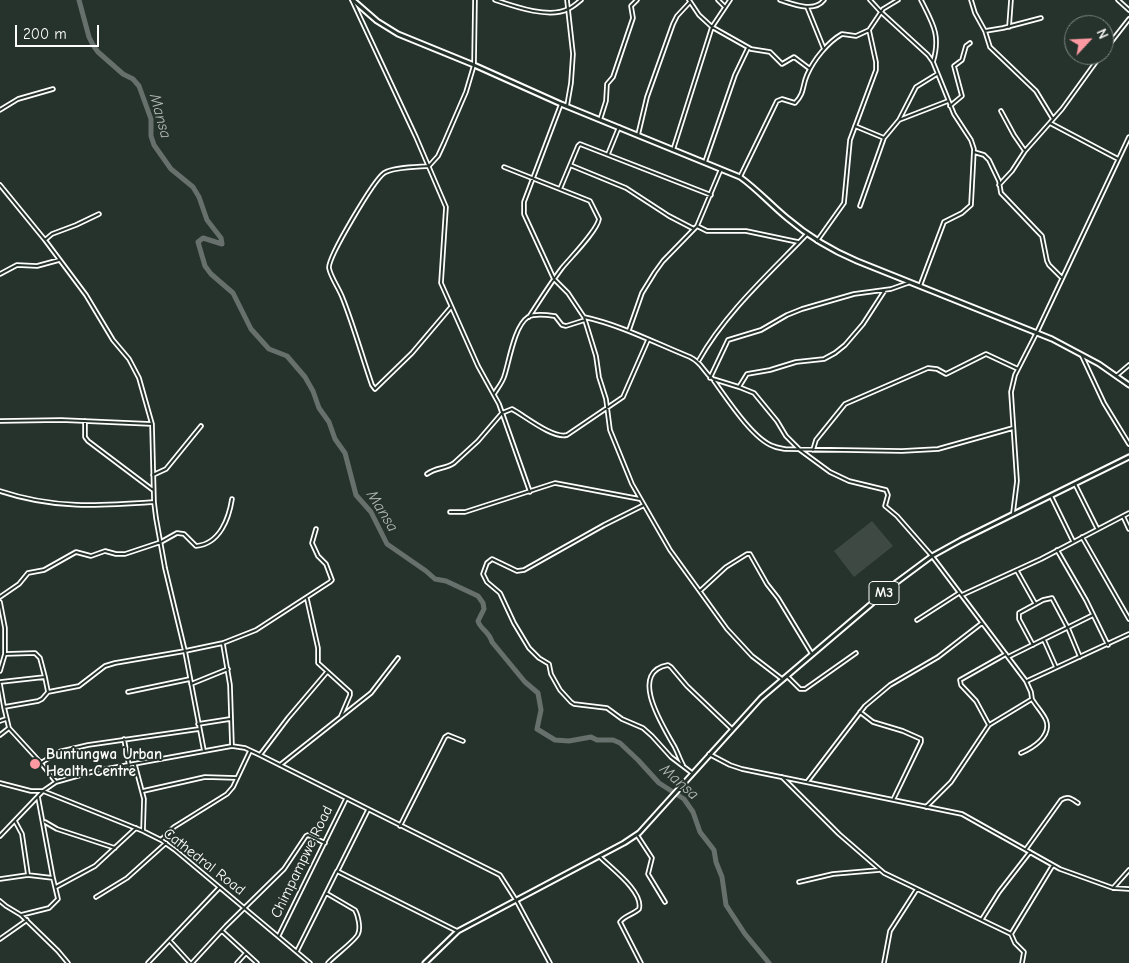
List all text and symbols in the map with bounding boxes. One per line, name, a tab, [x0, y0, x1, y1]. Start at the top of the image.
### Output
scale bar	[18, 15, 101, 47]
north arrow	[1064, 15, 1114, 65]
text: 200 m	[23, 25, 67, 43]
text: N	[1093, 26, 1112, 42]
water label: Mansa	[145, 92, 175, 140]
water label: Mansa	[362, 487, 402, 535]
road number: M3	[869, 582, 899, 604]
place label: Buntungwa Urban Health Centre	[46, 746, 162, 781]
marker: Buntungwa Urban Health Centre	[28, 757, 42, 771]
water label: Mansa	[656, 760, 702, 804]
street label: Chimpampwe Road	[267, 803, 337, 921]
street label: Cathedral Road	[160, 824, 248, 900]

